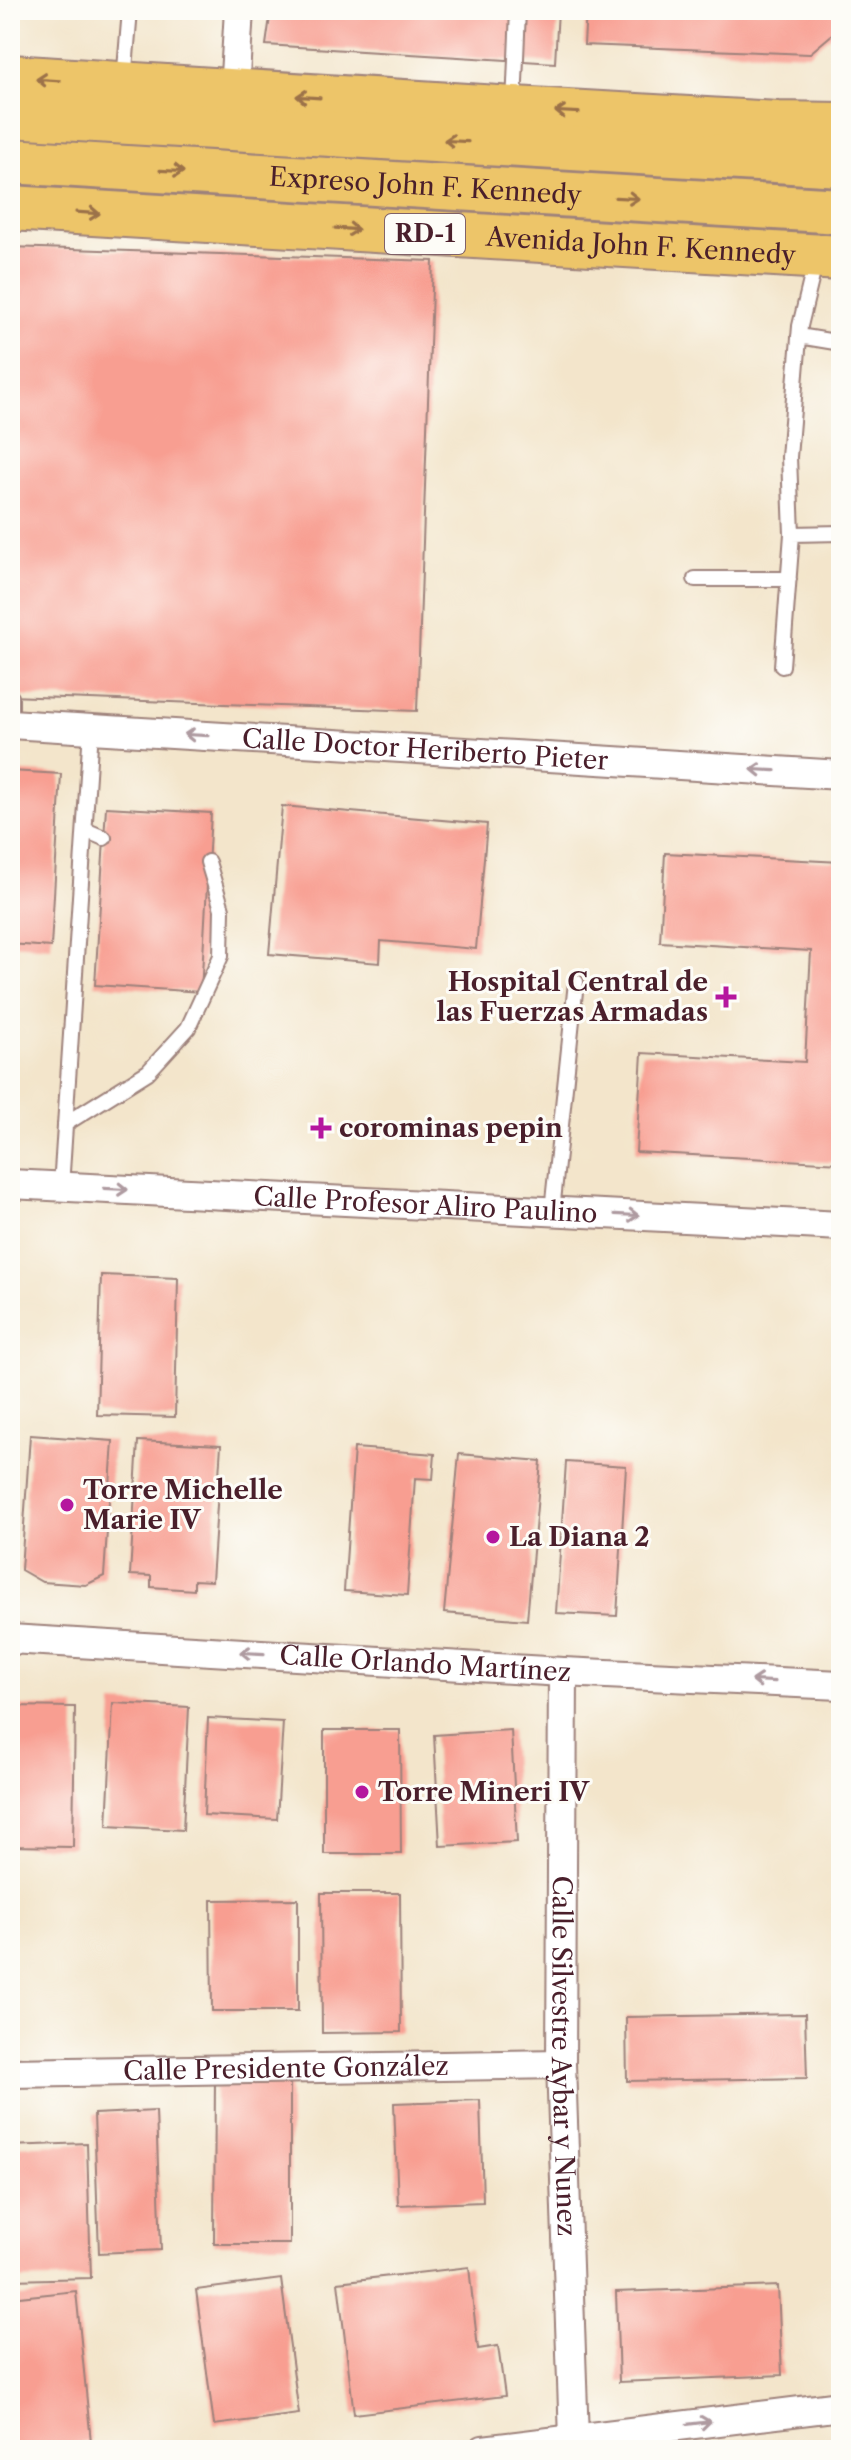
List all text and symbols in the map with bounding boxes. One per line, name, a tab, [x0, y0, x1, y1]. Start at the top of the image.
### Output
one-way arrow	[35, 72, 62, 87]
one-way arrow	[295, 89, 322, 104]
one-way arrow	[554, 105, 581, 120]
one-way arrow	[443, 134, 470, 149]
street label: Expreso John F. Kennedy	[268, 161, 583, 211]
one-way arrow	[158, 163, 185, 178]
one-way arrow	[613, 191, 640, 206]
one-way arrow	[74, 205, 101, 220]
road number: RD-1	[385, 214, 465, 254]
street label: Avenida John F. Kennedy	[484, 221, 797, 271]
one-way arrow	[333, 222, 360, 237]
street label: Calle Doctor Heriberto Pieter	[241, 722, 609, 777]
one-way arrow	[183, 728, 210, 743]
one-way arrow	[750, 762, 777, 777]
place label: Hospital Central de las Fuerzas Armadas	[437, 966, 708, 1028]
marker: Hospital Central de las Fuerzas Armadas	[715, 986, 737, 1008]
place label: corominas pepin	[339, 1112, 563, 1144]
marker: corominas pepin	[310, 1117, 332, 1139]
street label: Calle Profesor Aliro Paulino	[253, 1180, 598, 1230]
one-way arrow	[102, 1182, 129, 1197]
one-way arrow	[613, 1207, 640, 1222]
place label: Torre Michelle Marie IV	[83, 1474, 283, 1536]
marker: Torre Michelle Marie IV	[58, 1496, 76, 1514]
place label: La Diana 2	[509, 1521, 650, 1553]
marker: La Diana 2	[484, 1528, 502, 1546]
street label: Calle Orlando Martínez	[279, 1639, 572, 1688]
one-way arrow	[239, 1646, 266, 1661]
one-way arrow	[750, 1674, 777, 1689]
place label: Torre Mineri IV	[378, 1776, 590, 1808]
marker: Torre Mineri IV	[353, 1783, 371, 1801]
street label: Calle Silvestre Aybar y Nunez	[545, 1875, 583, 2237]
street label: Calle Presidente González	[123, 2050, 449, 2087]
one-way arrow	[685, 2416, 712, 2431]

